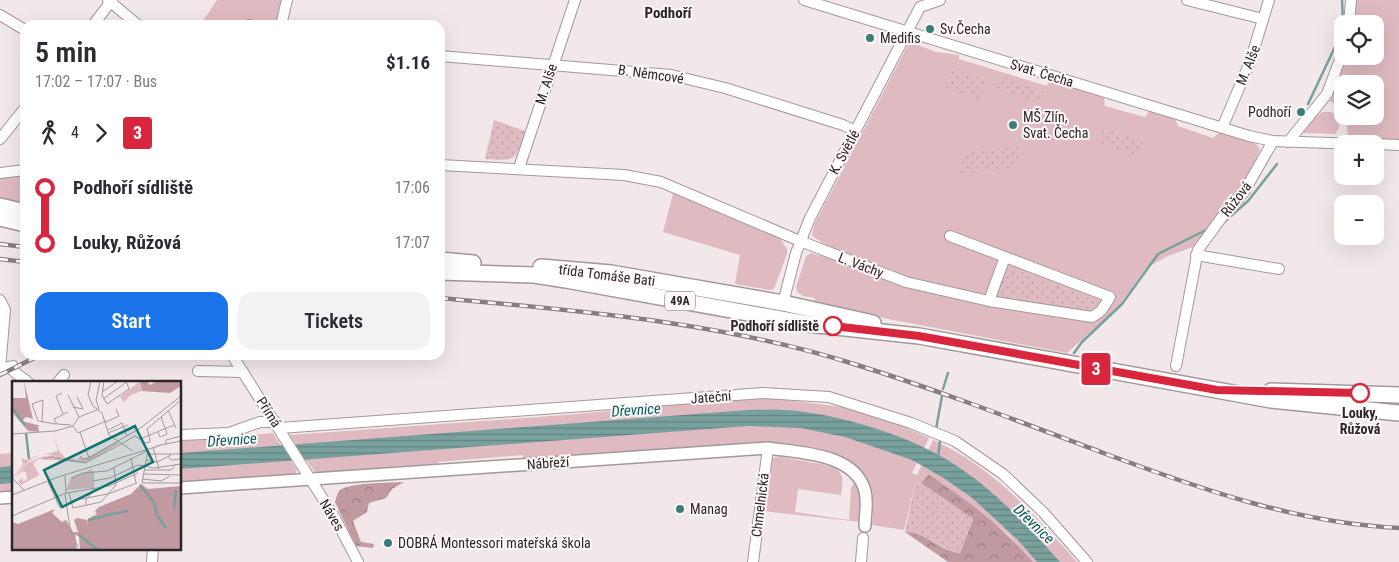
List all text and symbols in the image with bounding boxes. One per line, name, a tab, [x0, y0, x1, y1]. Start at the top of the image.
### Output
district label: Podhoří	[644, 4, 693, 22]
map controls	[1334, 15, 1384, 245]
button: locate	[1334, 15, 1384, 65]
place label: Sv.Čecha	[940, 20, 991, 37]
marker: Sv.Čecha	[924, 23, 936, 35]
place label: Medifis	[880, 30, 921, 46]
marker: Medifis	[864, 32, 876, 44]
text: 5 min	[35, 36, 97, 69]
street label: M. Alše	[1233, 42, 1263, 87]
text: $1.16	[386, 51, 430, 74]
street label: Svat. Čecha	[1008, 55, 1076, 90]
street label: M. Alše	[532, 61, 560, 106]
street label: B. Němcové	[617, 61, 685, 87]
text: 17:02 – 17:07 · Bus	[35, 72, 157, 91]
button: layers	[1334, 75, 1384, 125]
place label: Podhoří	[1248, 104, 1292, 120]
marker: Podhoří	[1295, 106, 1307, 118]
place label: MŠ Zlín, Svat. Čecha	[1023, 108, 1088, 141]
icon: walk	[35, 119, 63, 147]
icon: forward	[87, 119, 115, 147]
marker: MŠ Zlín, Svat. Čecha	[1007, 119, 1019, 131]
text: 3	[133, 122, 142, 143]
text: 4	[71, 123, 79, 142]
street label: K. Světlé	[826, 127, 863, 177]
button: +	[1334, 135, 1384, 185]
text: Podhoří sídliště	[73, 176, 193, 199]
text: 17:06	[395, 178, 430, 197]
street label: Růžová	[1217, 178, 1255, 220]
button: −	[1334, 195, 1384, 245]
text: Louky, Růžová	[73, 231, 181, 254]
text: 17:07	[395, 233, 430, 252]
street label: L. Váchy	[836, 249, 886, 281]
street label: třída Tomáše Bati	[558, 261, 656, 289]
button: Start	[35, 292, 228, 350]
button: Tickets	[238, 292, 430, 350]
road number: 49A	[665, 292, 695, 310]
marker: Podhoří sídliště	[823, 316, 843, 336]
place label: Podhoří sídliště	[730, 318, 819, 334]
line badge: 3	[1080, 353, 1112, 385]
text: 3	[1091, 358, 1101, 379]
inset map	[12, 381, 181, 550]
marker: Louky, Růžová	[1350, 383, 1370, 403]
street label: Jateční	[690, 388, 733, 406]
street label: Přímá	[253, 394, 285, 430]
water label: Dřevnice	[611, 399, 661, 421]
place label: Louky, Růžová	[1340, 405, 1381, 437]
water label: Dřevnice	[207, 429, 257, 451]
street label: Nábřeží	[526, 453, 570, 472]
street label: Chmelnická	[748, 472, 772, 538]
street label: Náves	[316, 496, 348, 534]
water label: Dřevnice	[1010, 500, 1058, 548]
place label: Manag	[690, 501, 728, 517]
marker: Manag	[674, 503, 686, 515]
place label: DOBRÁ Montessori mateřská škola	[398, 534, 591, 551]
marker: DOBRÁ Montessori mateřská škola	[382, 537, 394, 549]

